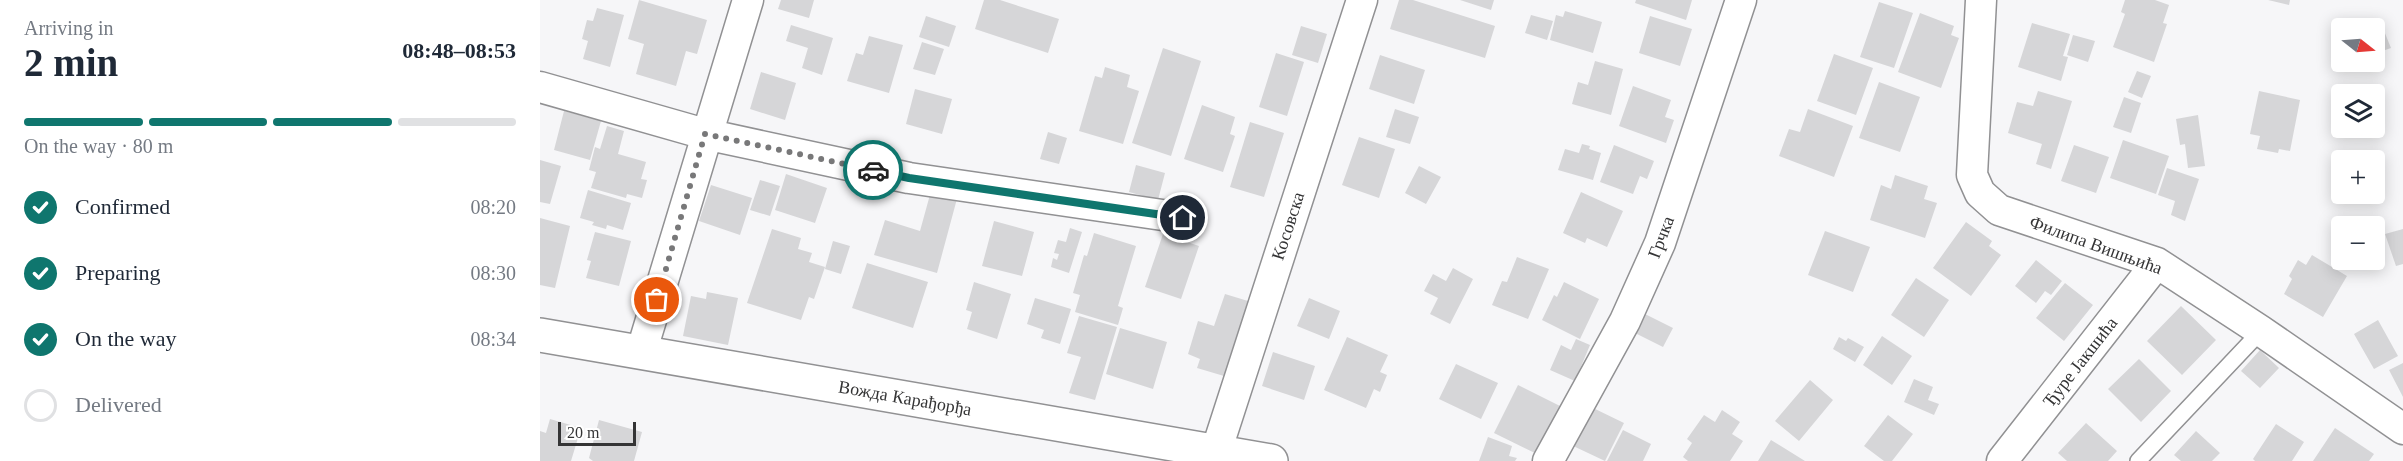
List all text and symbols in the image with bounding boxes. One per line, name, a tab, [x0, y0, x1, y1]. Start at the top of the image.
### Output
text: Arriving in	[24, 17, 113, 39]
north arrow	[2331, 18, 2385, 72]
map controls	[2331, 18, 2385, 270]
text: 08:48–08:53	[402, 38, 516, 63]
text: 2 min	[24, 41, 118, 84]
button: layers	[2331, 84, 2385, 138]
text: On the way · 80 m	[24, 135, 173, 157]
courier	[843, 140, 903, 200]
button: +	[2331, 150, 2385, 204]
icon: car	[857, 154, 890, 187]
street label: Косовска	[1268, 189, 1308, 263]
icon: check	[24, 191, 57, 224]
pin	[1157, 192, 1208, 243]
text: Confirmed	[75, 194, 170, 219]
text: 08:20	[470, 196, 516, 218]
icon: home	[1166, 201, 1199, 234]
street label: Филипа Вишњића	[2027, 212, 2165, 278]
street label: Грчка	[1644, 213, 1678, 261]
button: −	[2331, 216, 2385, 270]
icon: check	[24, 257, 57, 290]
text: Preparing	[75, 260, 161, 285]
text: 08:30	[470, 262, 516, 284]
pin	[631, 274, 682, 325]
icon: bag	[640, 283, 673, 316]
street label: Ђуре Јакшића	[2039, 313, 2121, 411]
icon: check	[24, 323, 57, 356]
text: On the way	[75, 326, 176, 351]
text: 08:34	[470, 328, 516, 350]
street label: Вожда Карађорђа	[837, 376, 973, 420]
text: Delivered	[75, 392, 162, 417]
scale bar	[558, 419, 636, 446]
text: 20 m	[567, 424, 599, 441]

